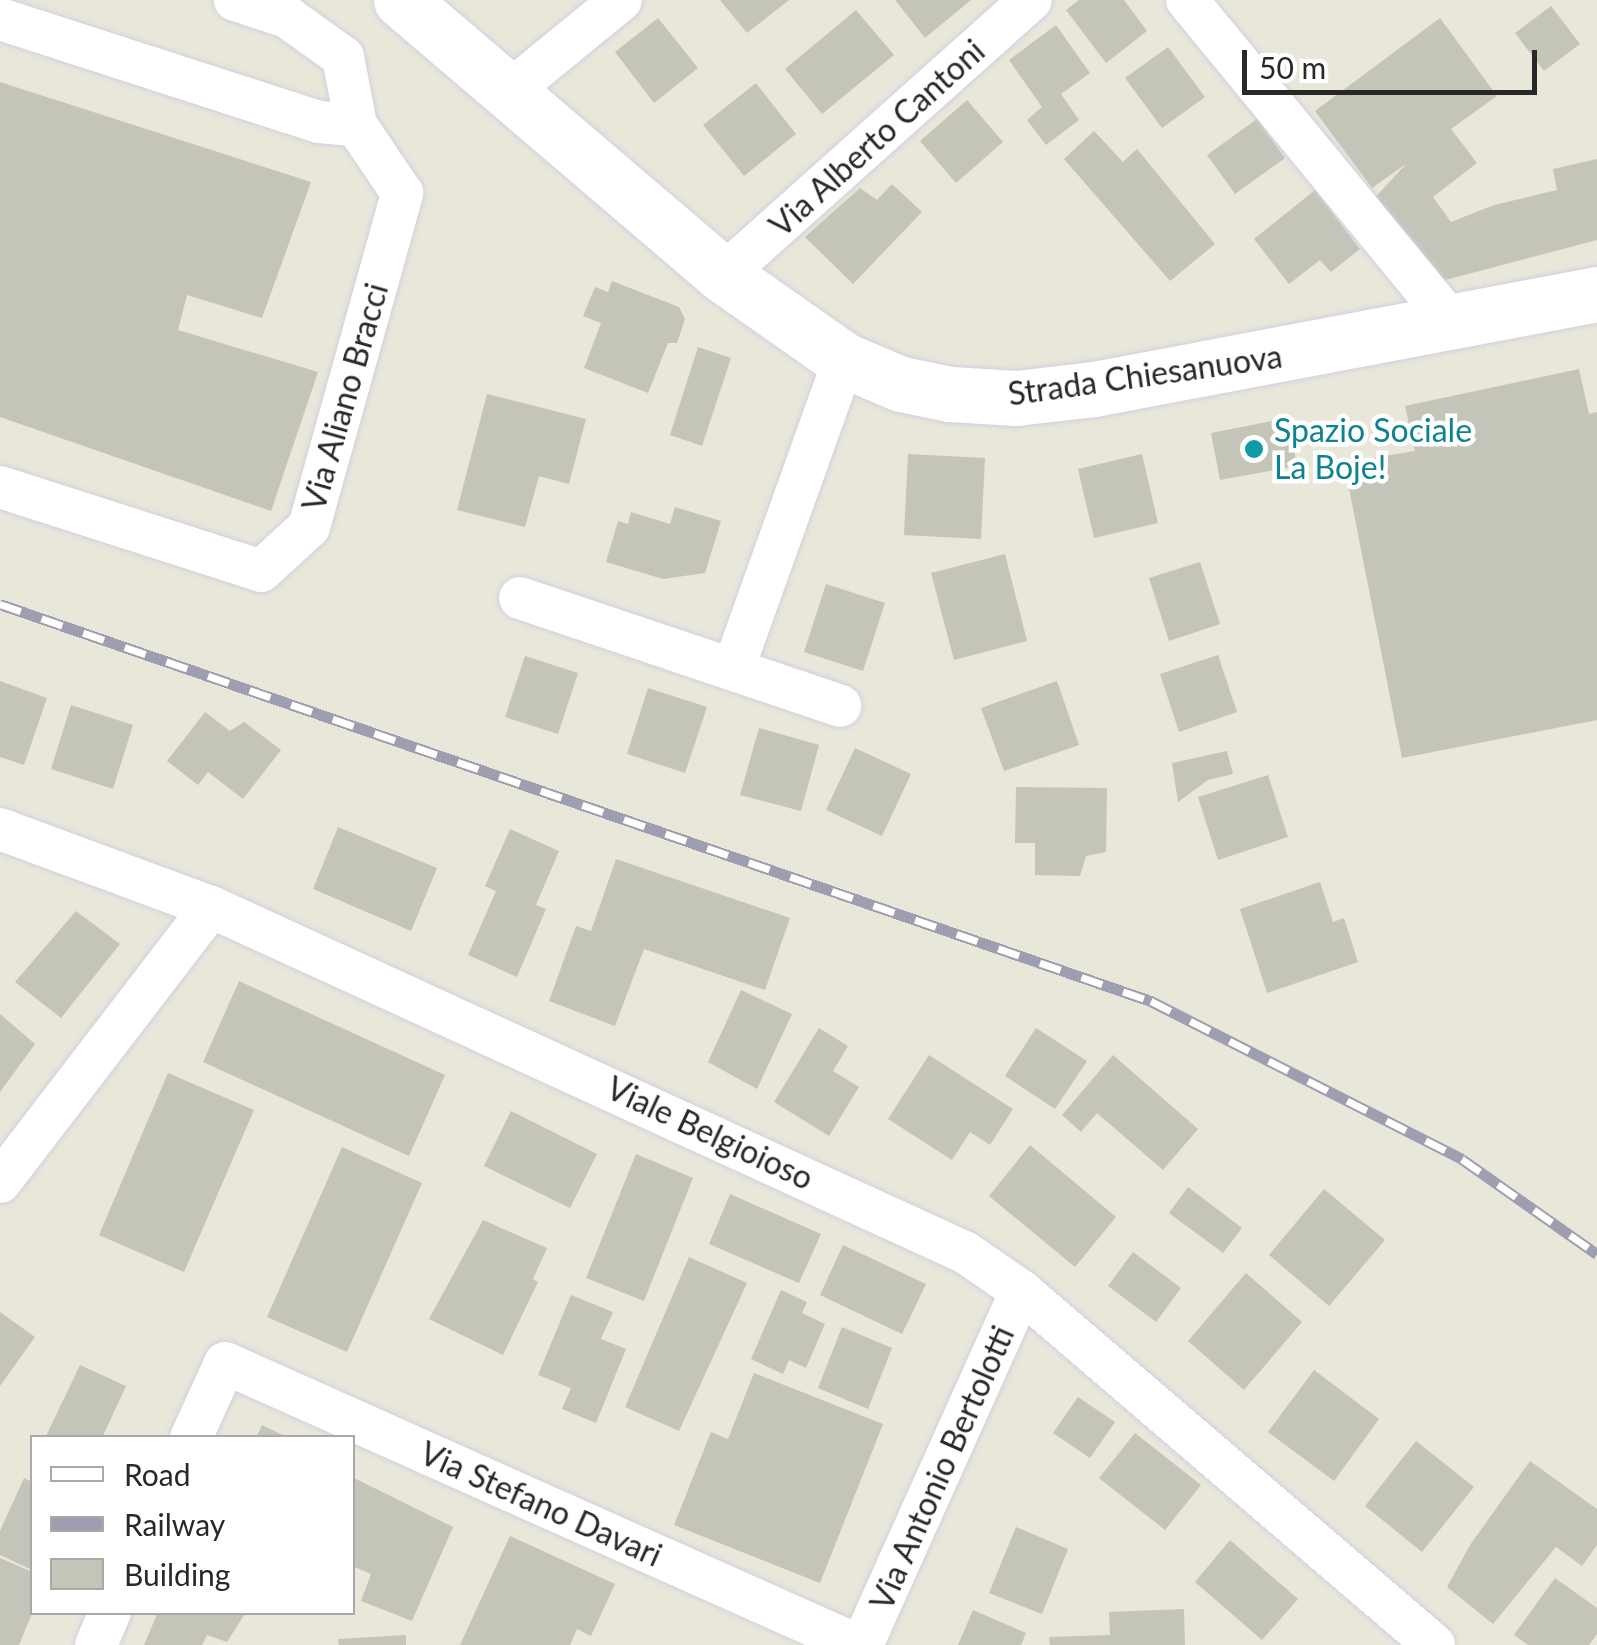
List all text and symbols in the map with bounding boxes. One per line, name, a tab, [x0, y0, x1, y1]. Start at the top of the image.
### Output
scale bar	[1247, 30, 1542, 92]
street label: Via Alberto Cantoni	[761, 31, 993, 245]
text: 50 m	[1259, 49, 1326, 85]
street label: Via Aliano Bracci	[294, 278, 396, 516]
street label: Strada Chiesanuova	[1005, 337, 1285, 413]
place label: Spazio Sociale La Boje!	[1274, 412, 1472, 487]
marker: Spazio Sociale La Boje!	[1243, 438, 1265, 460]
street label: Viale Belgioioso	[601, 1068, 819, 1198]
street label: Via Antonio Bertolotti	[862, 1320, 1022, 1616]
street label: Via Stefano Davari	[414, 1434, 668, 1574]
legend	[30, 1435, 355, 1615]
text: Road	[124, 1456, 191, 1492]
text: Railway	[124, 1506, 225, 1542]
text: Building	[124, 1556, 230, 1592]

